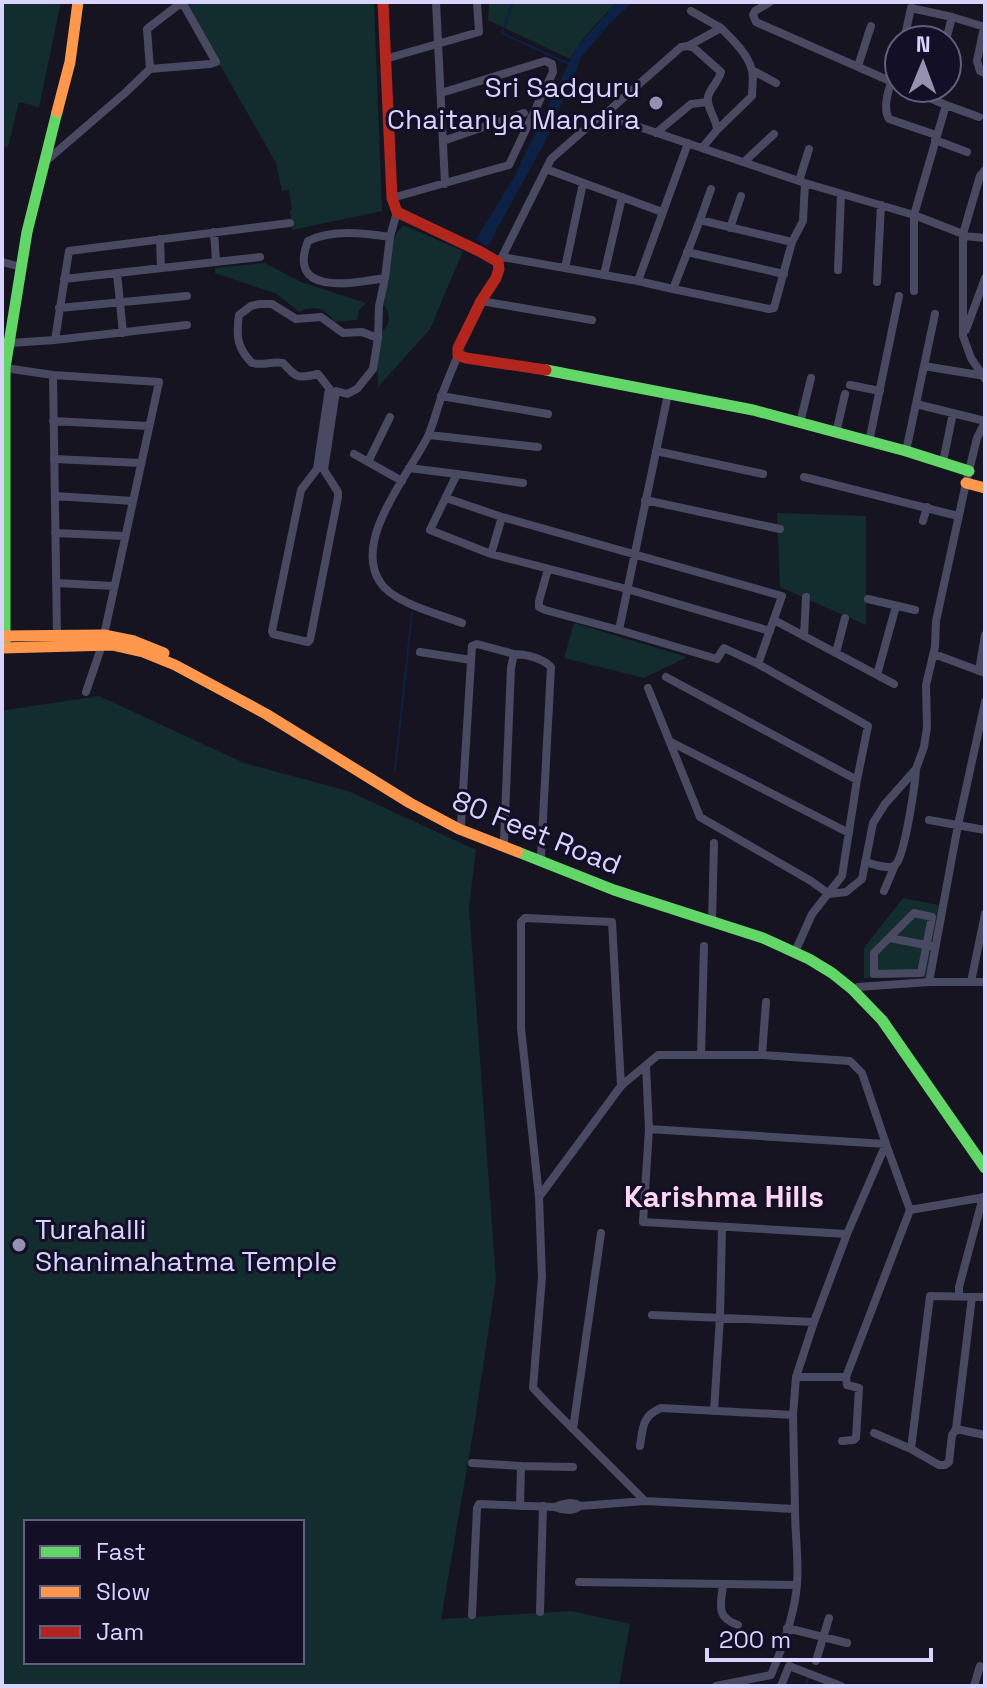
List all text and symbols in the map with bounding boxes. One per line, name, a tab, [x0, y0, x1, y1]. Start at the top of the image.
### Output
north arrow	[883, 24, 963, 104]
text: N	[916, 30, 931, 58]
place label: Sri Sadguru Chaitanya Mandira	[387, 69, 640, 137]
marker: Sri Sadguru Chaitanya Mandira	[647, 94, 665, 112]
street label: 80 Feet Road	[447, 782, 627, 882]
district label: Karishma Hills	[624, 1177, 824, 1216]
place label: Turahalli Shanimahatma Temple	[35, 1211, 337, 1279]
marker: Turahalli Shanimahatma Temple	[10, 1236, 28, 1254]
legend	[24, 1520, 304, 1664]
text: Fast	[96, 1536, 146, 1567]
text: Slow	[96, 1576, 150, 1607]
scale bar	[707, 1612, 931, 1662]
text: Jam	[96, 1616, 144, 1647]
text: 200 m	[719, 1624, 791, 1655]

